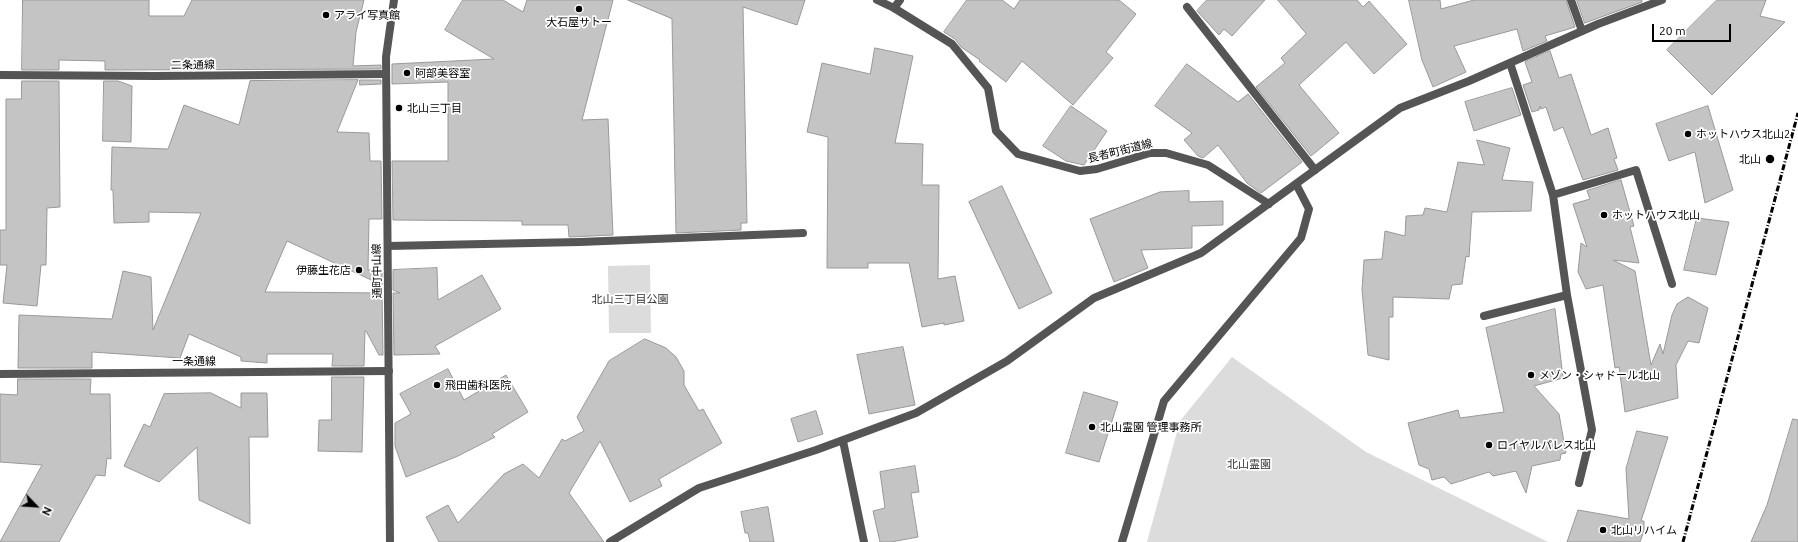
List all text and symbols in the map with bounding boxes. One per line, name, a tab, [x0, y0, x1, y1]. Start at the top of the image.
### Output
marker: 大石屋サトー	[574, 4, 584, 14]
place label: アライ写真館	[334, 8, 400, 22]
marker: アライ写真館	[321, 10, 331, 20]
place label: 大石屋サトー	[546, 15, 612, 29]
scale bar	[1654, 16, 1733, 42]
text: 20 m	[1659, 24, 1686, 37]
street label: 二条通線	[171, 58, 215, 72]
place label: 阿部美容室	[415, 66, 470, 80]
marker: 阿部美容室	[402, 68, 412, 78]
place label: 北山三丁目	[407, 101, 462, 115]
marker: 北山三丁目	[394, 103, 404, 113]
place label: ホットハウス北山2	[1696, 127, 1790, 141]
marker: ホットハウス北山2	[1683, 129, 1693, 139]
street label: 長者町街道線	[1086, 137, 1154, 165]
place label: 北山	[1739, 152, 1761, 166]
marker: 北山	[1764, 153, 1776, 165]
place label: ホットハウス北山	[1612, 208, 1700, 222]
marker: ホットハウス北山	[1599, 210, 1609, 220]
street label: 通町中山線	[370, 243, 384, 299]
place label: 伊藤生花店	[296, 263, 351, 277]
marker: 伊藤生花店	[354, 265, 364, 275]
park label: 北山三丁目公園	[592, 292, 668, 306]
street label: 一条通線	[172, 354, 216, 368]
place label: メゾン・シャドール北山	[1539, 368, 1660, 382]
marker: メゾン・シャドール北山	[1526, 370, 1536, 380]
place label: 飛田歯科医院	[445, 378, 511, 392]
marker: 飛田歯科医院	[432, 380, 442, 390]
place label: 北山霊園 管理事務所	[1100, 420, 1202, 434]
marker: 北山霊園 管理事務所	[1087, 422, 1097, 432]
place label: ロイヤルパレス北山	[1497, 438, 1596, 452]
marker: ロイヤルパレス北山	[1484, 440, 1494, 450]
park label: 北山霊園	[1227, 457, 1271, 471]
north arrow	[16, 486, 56, 526]
text: N	[40, 505, 54, 517]
place label: 北山リハイム	[1611, 523, 1677, 537]
marker: 北山リハイム	[1598, 525, 1608, 535]

